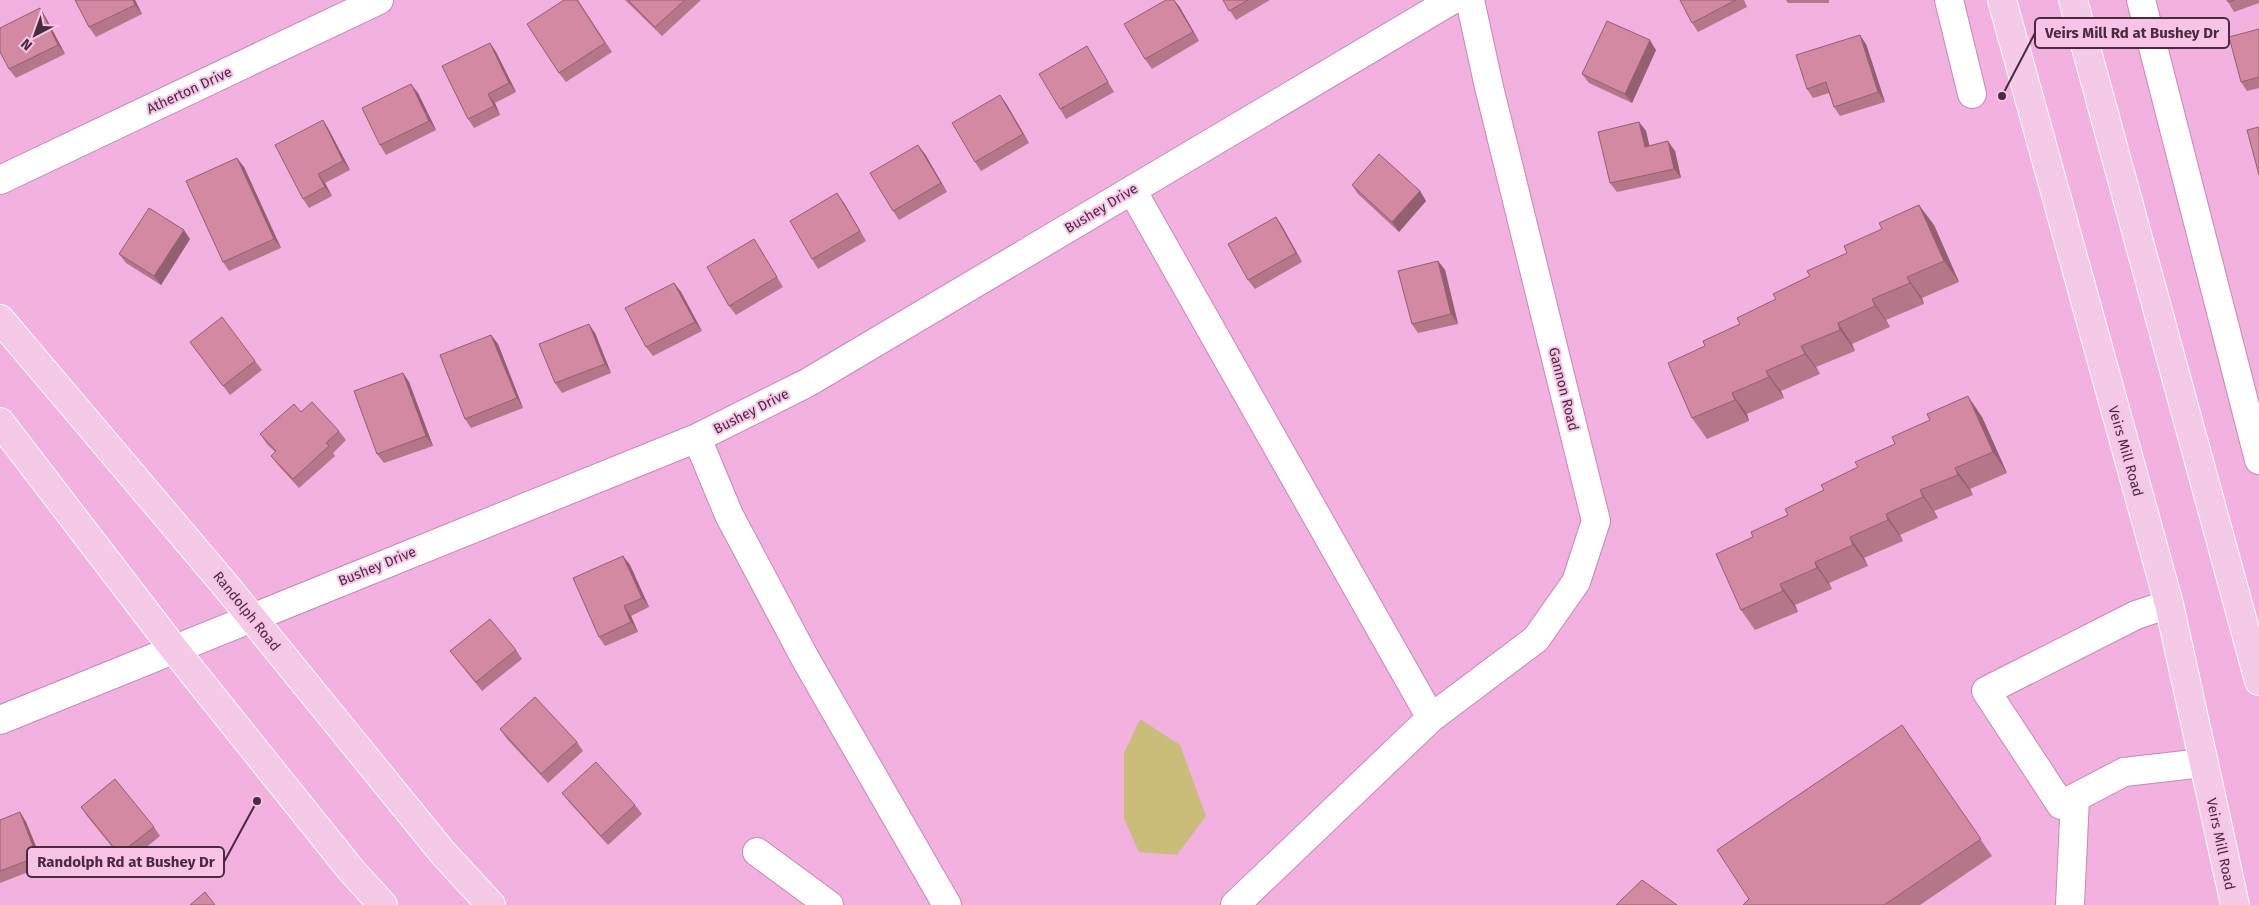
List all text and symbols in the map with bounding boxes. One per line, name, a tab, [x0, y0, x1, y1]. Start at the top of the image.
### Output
north arrow	[10, 10, 60, 60]
callout: Veirs Mill Rd at Bushey Dr	[2035, 18, 2229, 48]
text: Veirs Mill Rd at Bushey Dr	[2044, 24, 2220, 42]
text: N	[18, 35, 36, 54]
street label: Atherton Drive	[144, 63, 235, 118]
street label: Bushey Drive	[1062, 180, 1141, 237]
street label: Gannon Road	[1545, 346, 1582, 433]
street label: Bushey Drive	[711, 385, 792, 438]
street label: Veirs Mill Road	[2104, 404, 2147, 498]
street label: Bushey Drive	[336, 543, 419, 590]
street label: Randolph Road	[209, 568, 284, 654]
street label: Veirs Mill Road	[2202, 797, 2239, 892]
callout: Randolph Rd at Bushey Dr	[27, 847, 224, 877]
text: Randolph Rd at Bushey Dr	[37, 853, 216, 871]

